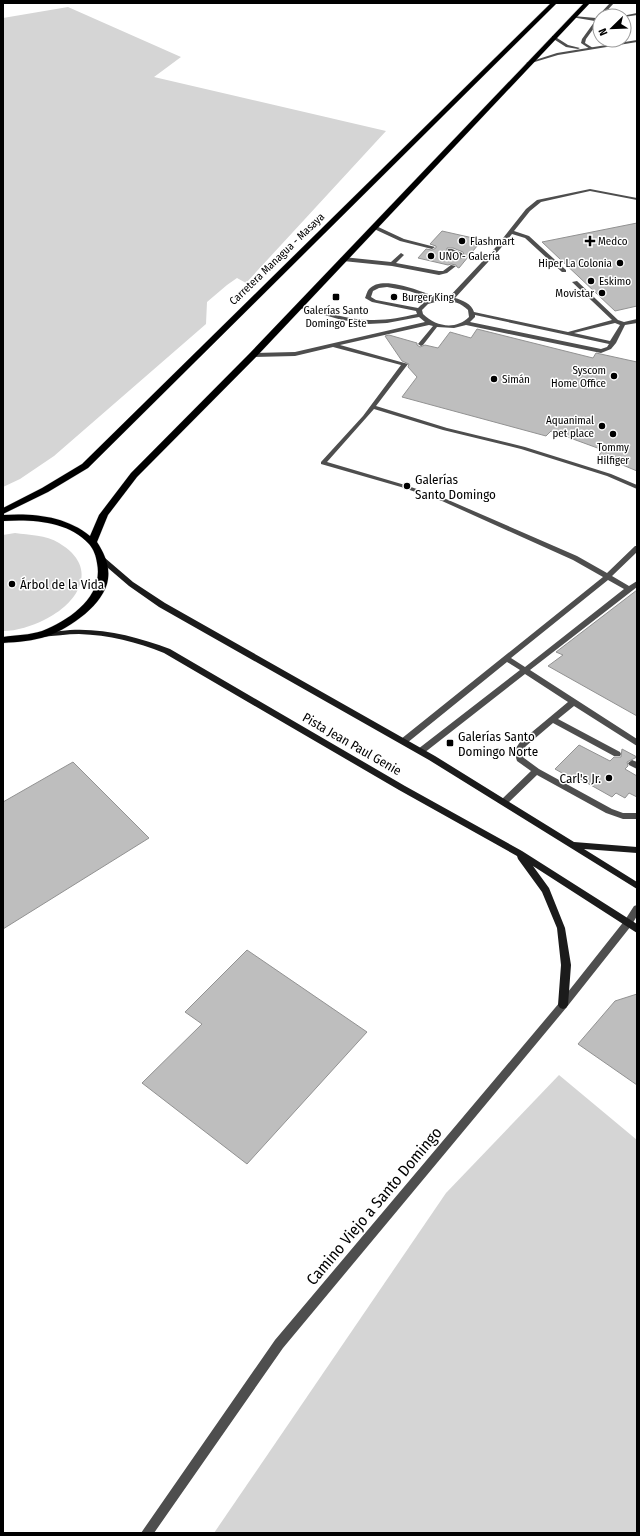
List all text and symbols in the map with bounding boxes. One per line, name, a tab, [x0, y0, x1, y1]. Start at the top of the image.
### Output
north arrow	[592, 8, 632, 48]
text: N	[596, 26, 611, 37]
street label: Carretera Managua - Masaya	[227, 210, 327, 308]
place label: Flashmart	[470, 235, 515, 248]
place label: Medco	[598, 235, 628, 248]
marker: Flashmart	[457, 236, 467, 246]
marker: Medco	[585, 236, 595, 246]
place label: UNO - Galería	[439, 250, 500, 263]
marker: UNO - Galería	[426, 251, 436, 261]
place label: Hiper La Colonia	[538, 257, 612, 270]
marker: Hiper La Colonia	[615, 258, 625, 268]
place label: Eskimo	[599, 275, 631, 288]
marker: Eskimo	[586, 276, 596, 286]
place label: Movistar	[555, 287, 594, 300]
marker: Movistar	[597, 288, 607, 298]
place label: Burger King	[402, 291, 455, 304]
marker: Galerías Santo Domingo Este	[331, 292, 341, 302]
marker: Burger King	[389, 292, 399, 302]
place label: Galerías Santo Domingo Este	[304, 304, 369, 330]
place label: Syscom Home Office	[551, 364, 606, 390]
marker: Syscom Home Office	[609, 371, 619, 381]
place label: Simán	[502, 373, 530, 386]
marker: Simán	[489, 374, 499, 384]
place label: Aquanimal pet place	[546, 414, 594, 440]
marker: Aquanimal pet place	[597, 421, 607, 431]
marker: Tommy Hilfiger	[608, 429, 618, 439]
place label: Tommy Hilfiger	[597, 441, 629, 467]
place label: Galerías Santo Domingo	[415, 472, 496, 502]
marker: Galerías Santo Domingo	[402, 481, 412, 491]
place label: Árbol de la Vida	[20, 577, 104, 592]
marker: Árbol de la Vida	[7, 579, 17, 589]
street label: Pista Jean Paul Genie	[300, 710, 404, 778]
place label: Galerías Santo Domingo Norte	[458, 729, 538, 759]
marker: Galerías Santo Domingo Norte	[445, 738, 455, 748]
place label: Carl's Jr.	[559, 771, 601, 786]
marker: Carl's Jr.	[604, 773, 614, 783]
street label: Camino Viejo a Santo Domingo	[302, 1123, 446, 1289]

